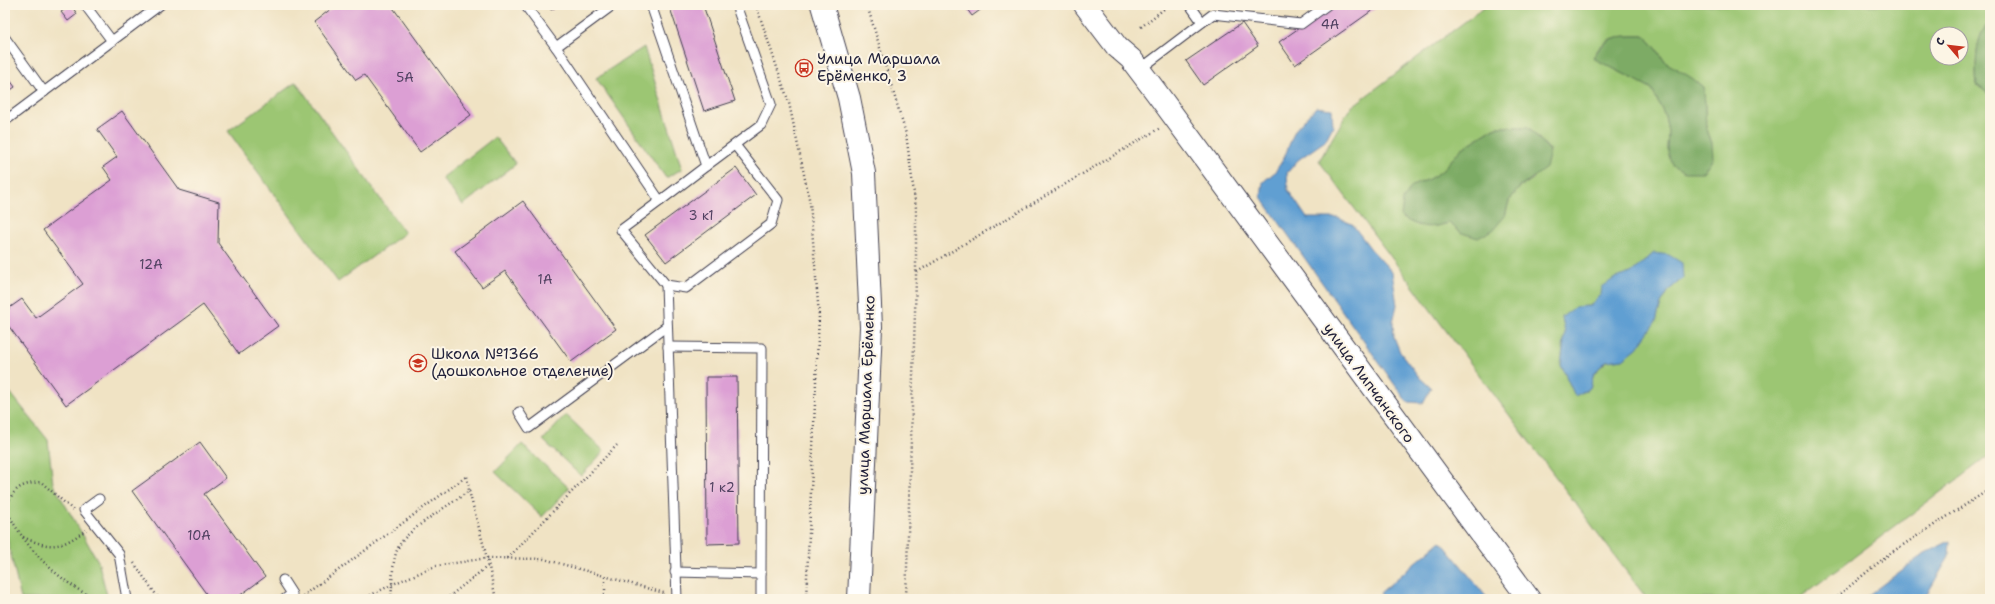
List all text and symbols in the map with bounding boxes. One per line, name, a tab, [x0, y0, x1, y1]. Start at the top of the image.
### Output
house number: 4А	[1321, 16, 1339, 33]
north arrow	[1929, 26, 1969, 66]
text: С	[1932, 35, 1949, 48]
place label: Улица Маршала Ерёменко, 3	[817, 49, 941, 86]
bus stop icon: Улица Маршала Ерёменко, 3	[794, 58, 814, 78]
house number: 5А	[396, 69, 414, 86]
house number: 3 к1	[688, 207, 714, 224]
house number: 12А	[139, 256, 163, 273]
house number: 1А	[538, 271, 552, 288]
street label: улица Маршала Ерёменко	[853, 295, 879, 495]
street label: улица Липчанского	[1319, 319, 1419, 447]
place label: Школа №1366 (дошкольное отделение)	[431, 344, 613, 381]
school or university icon: Школа №1366 (дошкольное отделение)	[408, 353, 428, 373]
house number: 1 к2	[709, 479, 735, 496]
house number: 10А	[187, 527, 211, 544]

